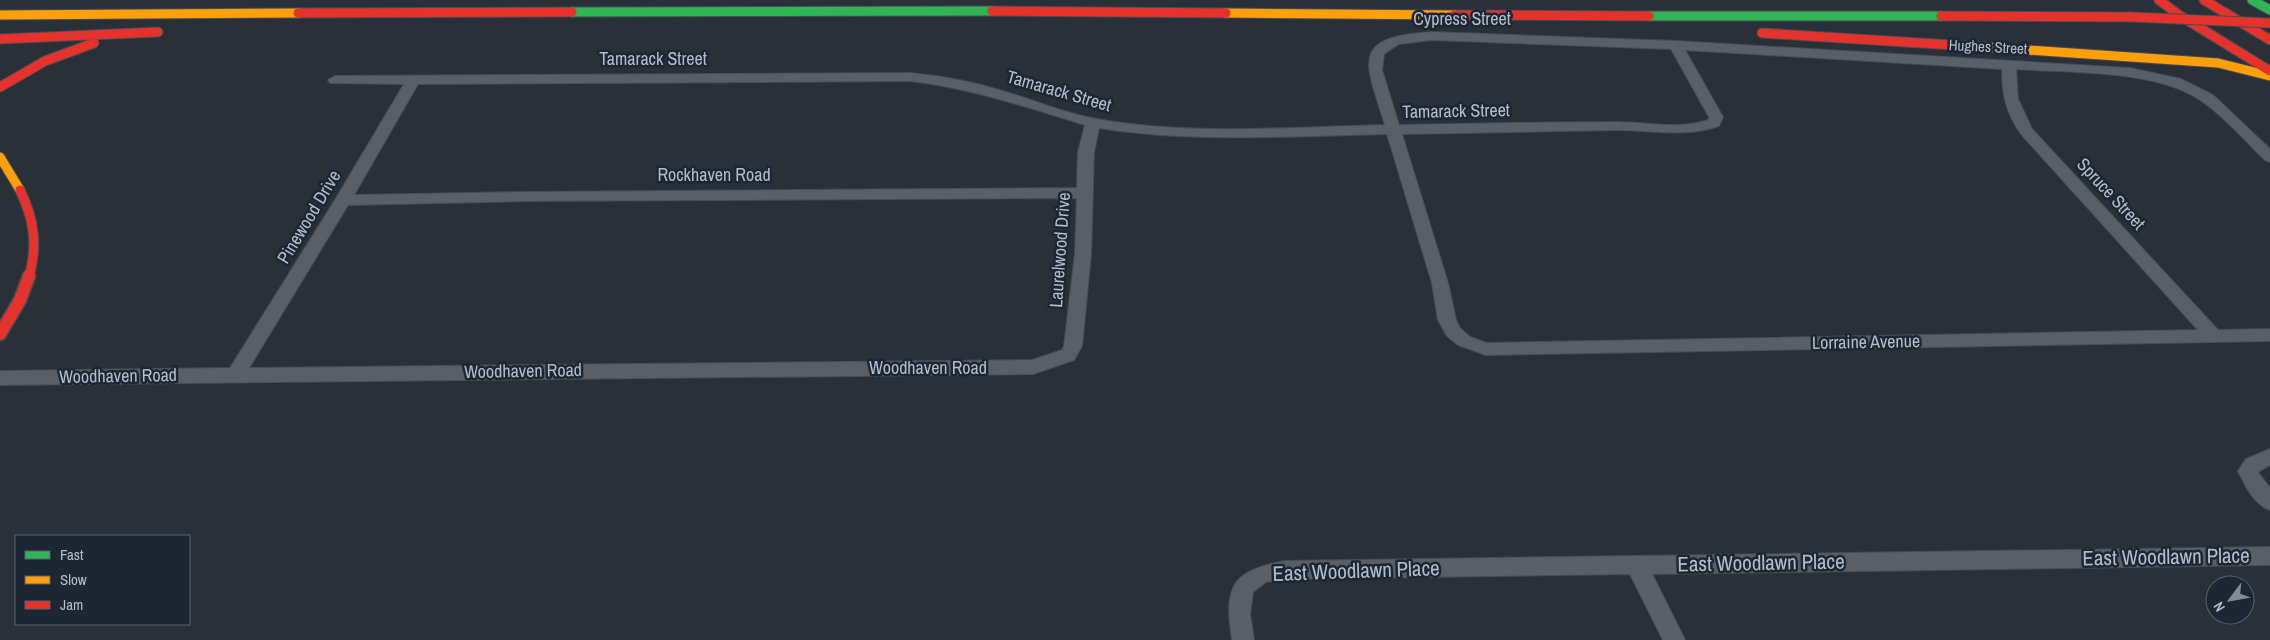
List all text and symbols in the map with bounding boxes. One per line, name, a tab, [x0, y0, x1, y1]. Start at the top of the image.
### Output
street label: Cypress Street	[1413, 6, 1511, 31]
street label: Hughes Street	[1948, 34, 2028, 59]
street label: Tamarack Street	[599, 46, 707, 71]
street label: Tamarack Street	[1004, 64, 1114, 117]
street label: Tamarack Street	[1402, 97, 1510, 124]
street label: Spruce Street	[2071, 152, 2151, 235]
street label: Rockhaven Road	[657, 162, 771, 187]
street label: Pinewood Drive	[271, 165, 346, 268]
street label: Laurelwood Drive	[1043, 191, 1076, 309]
street label: Lorraine Avenue	[1812, 328, 1920, 355]
street label: Woodhaven Road	[869, 355, 987, 380]
street label: Woodhaven Road	[464, 357, 582, 384]
street label: Woodhaven Road	[59, 362, 177, 389]
legend	[15, 535, 190, 625]
street label: East Woodlawn Place	[2082, 541, 2250, 572]
text: Fast	[60, 544, 84, 565]
street label: East Woodlawn Place	[1677, 547, 1845, 578]
street label: East Woodlawn Place	[1272, 553, 1440, 588]
text: Slow	[60, 569, 87, 590]
north arrow	[2205, 575, 2255, 625]
text: Jam	[60, 594, 83, 615]
text: N	[2209, 599, 2229, 615]

